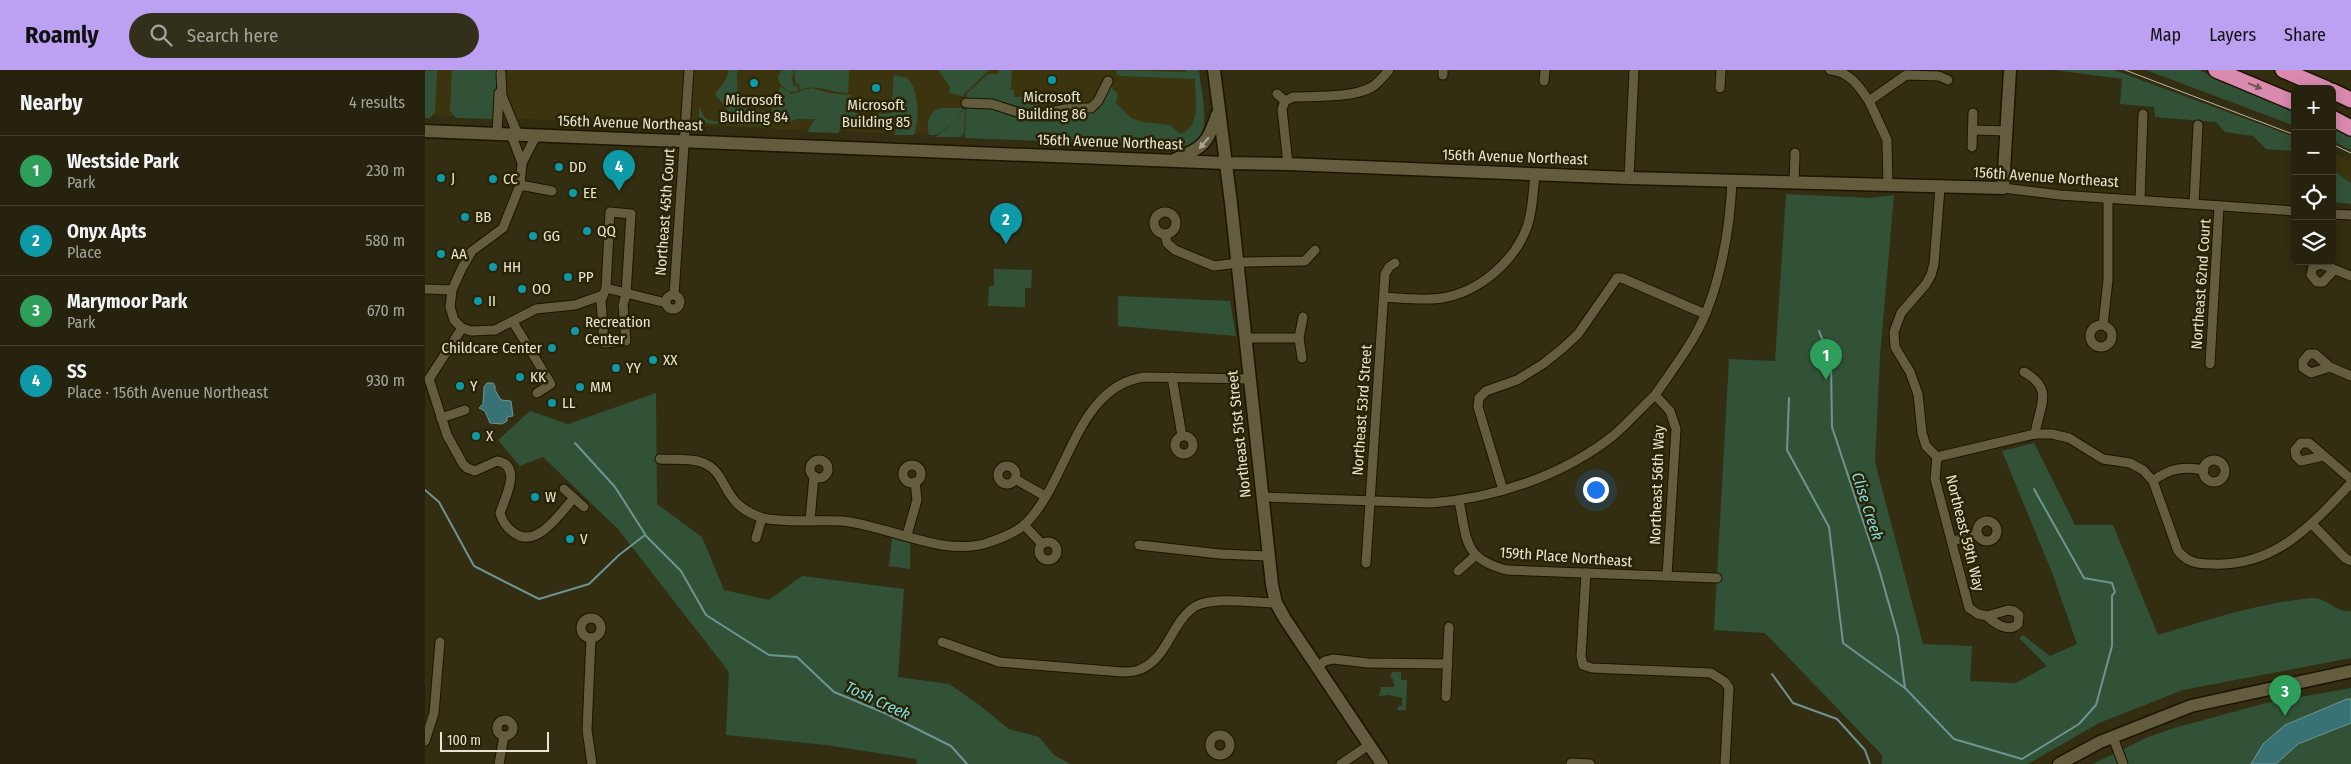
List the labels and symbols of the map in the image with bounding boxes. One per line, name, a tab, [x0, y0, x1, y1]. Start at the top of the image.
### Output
marker: Microsoft Building 86	[1046, 74, 1058, 86]
marker: Microsoft Building 84	[748, 77, 760, 89]
marker: Microsoft Building 85	[870, 82, 882, 94]
one-way arrow	[2248, 83, 2262, 91]
place label: Microsoft Building 86	[1018, 88, 1086, 123]
place label: Microsoft Building 84	[720, 91, 788, 126]
place label: Microsoft Building 85	[842, 96, 910, 131]
street label: 156th Avenue Northeast	[557, 111, 703, 135]
street label: 156th Avenue Northeast	[1037, 130, 1183, 154]
one-way arrow	[1198, 136, 1210, 148]
street label: 156th Avenue Northeast	[1442, 145, 1588, 169]
street label: Northeast 45th Court	[652, 148, 678, 276]
pin: 4	[603, 150, 635, 191]
place label: DD	[569, 158, 586, 176]
marker: DD	[553, 161, 565, 173]
street label: 156th Avenue Northeast	[1973, 163, 2120, 191]
place label: J	[451, 169, 455, 187]
place label: CC	[503, 170, 518, 188]
marker: J	[435, 172, 447, 184]
marker: CC	[487, 173, 499, 185]
place label: EE	[583, 184, 597, 202]
marker: EE	[567, 187, 579, 199]
pin: 2	[990, 203, 1022, 244]
place label: BB	[475, 208, 491, 226]
marker: BB	[459, 211, 471, 223]
street label: Northeast 62nd Court	[2187, 218, 2215, 350]
place label: QQ	[597, 222, 616, 240]
marker: QQ	[581, 225, 593, 237]
place label: GG	[543, 227, 560, 245]
marker: GG	[527, 230, 539, 242]
place label: AA	[451, 245, 467, 263]
marker: AA	[435, 248, 447, 260]
place label: HH	[503, 258, 521, 276]
marker: HH	[487, 261, 499, 273]
place label: PP	[578, 268, 594, 286]
marker: PP	[562, 271, 574, 283]
place label: OO	[532, 280, 551, 298]
marker: OO	[516, 283, 528, 295]
place label: II	[488, 292, 496, 310]
marker: II	[472, 295, 484, 307]
place label: Recreation Center	[585, 313, 651, 348]
marker: Recreation Center	[569, 325, 581, 337]
place label: Childcare Center	[442, 339, 543, 357]
pin: 1	[1810, 339, 1842, 380]
marker: Childcare Center	[546, 342, 558, 354]
street label: Northeast 53rd Street	[1348, 344, 1376, 476]
place label: XX	[663, 351, 678, 369]
marker: XX	[647, 354, 659, 366]
place label: YY	[626, 359, 641, 377]
marker: YY	[610, 362, 622, 374]
place label: KK	[530, 368, 546, 386]
street label: Northeast 51st Street	[1223, 369, 1255, 499]
marker: KK	[514, 371, 526, 383]
place label: Y	[470, 377, 478, 395]
place label: MM	[590, 378, 611, 396]
marker: Y	[454, 380, 466, 392]
marker: MM	[574, 381, 586, 393]
place label: LL	[562, 394, 576, 412]
marker: LL	[546, 397, 558, 409]
street label: Northeast 56th Way	[1646, 425, 1668, 545]
place label: X	[486, 427, 494, 445]
marker: X	[470, 430, 482, 442]
water label: Clise Creek	[1848, 470, 1887, 543]
street label: Northeast 59th Way	[1942, 473, 1988, 593]
your location	[1583, 477, 1609, 503]
place label: W	[545, 488, 556, 506]
marker: W	[529, 491, 541, 503]
place label: V	[580, 530, 588, 548]
marker: V	[564, 533, 576, 545]
street label: 159th Place Northeast	[1499, 543, 1633, 571]
pin: 3	[2269, 675, 2301, 716]
water label: Tosh Creek	[842, 677, 913, 724]
scale bar	[440, 729, 549, 752]

